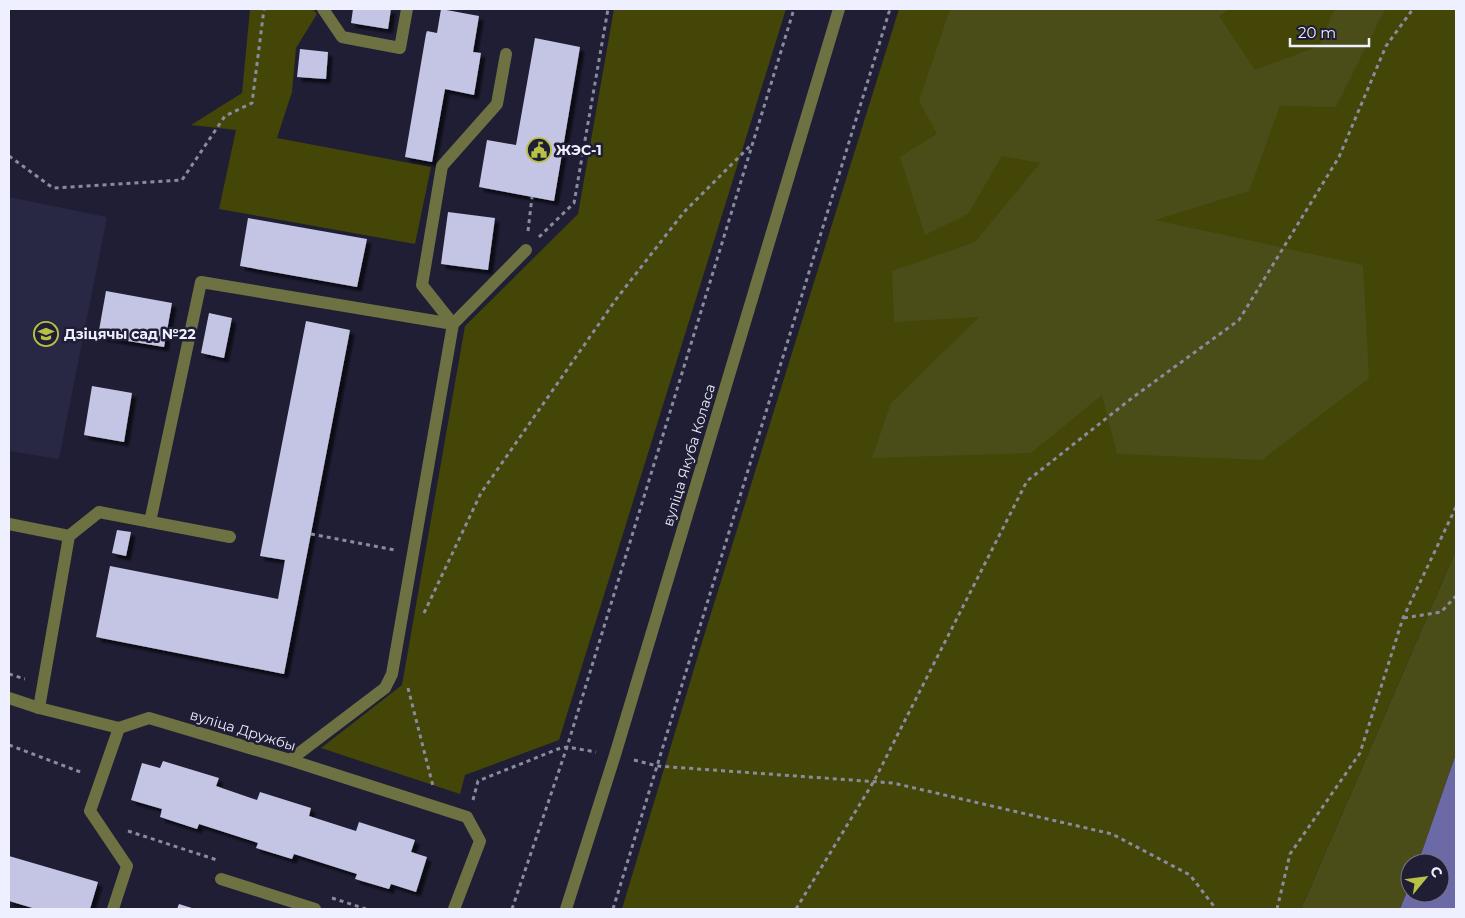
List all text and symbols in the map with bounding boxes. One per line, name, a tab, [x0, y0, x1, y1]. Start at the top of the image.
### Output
scale bar	[1290, 15, 1369, 47]
text: 20 m	[1298, 23, 1336, 42]
public building icon: ЖЭС-1	[526, 137, 552, 163]
place label: ЖЭС-1	[556, 141, 602, 159]
school or university icon: Дзіцячы сад №22	[33, 321, 59, 347]
place label: Дзіцячы сад №22	[64, 325, 196, 343]
street label: вуліца Якуба Коласа	[659, 381, 719, 529]
street label: вуліца Дружбы	[188, 705, 298, 755]
north arrow	[1400, 853, 1450, 903]
text: С	[1426, 863, 1447, 881]

